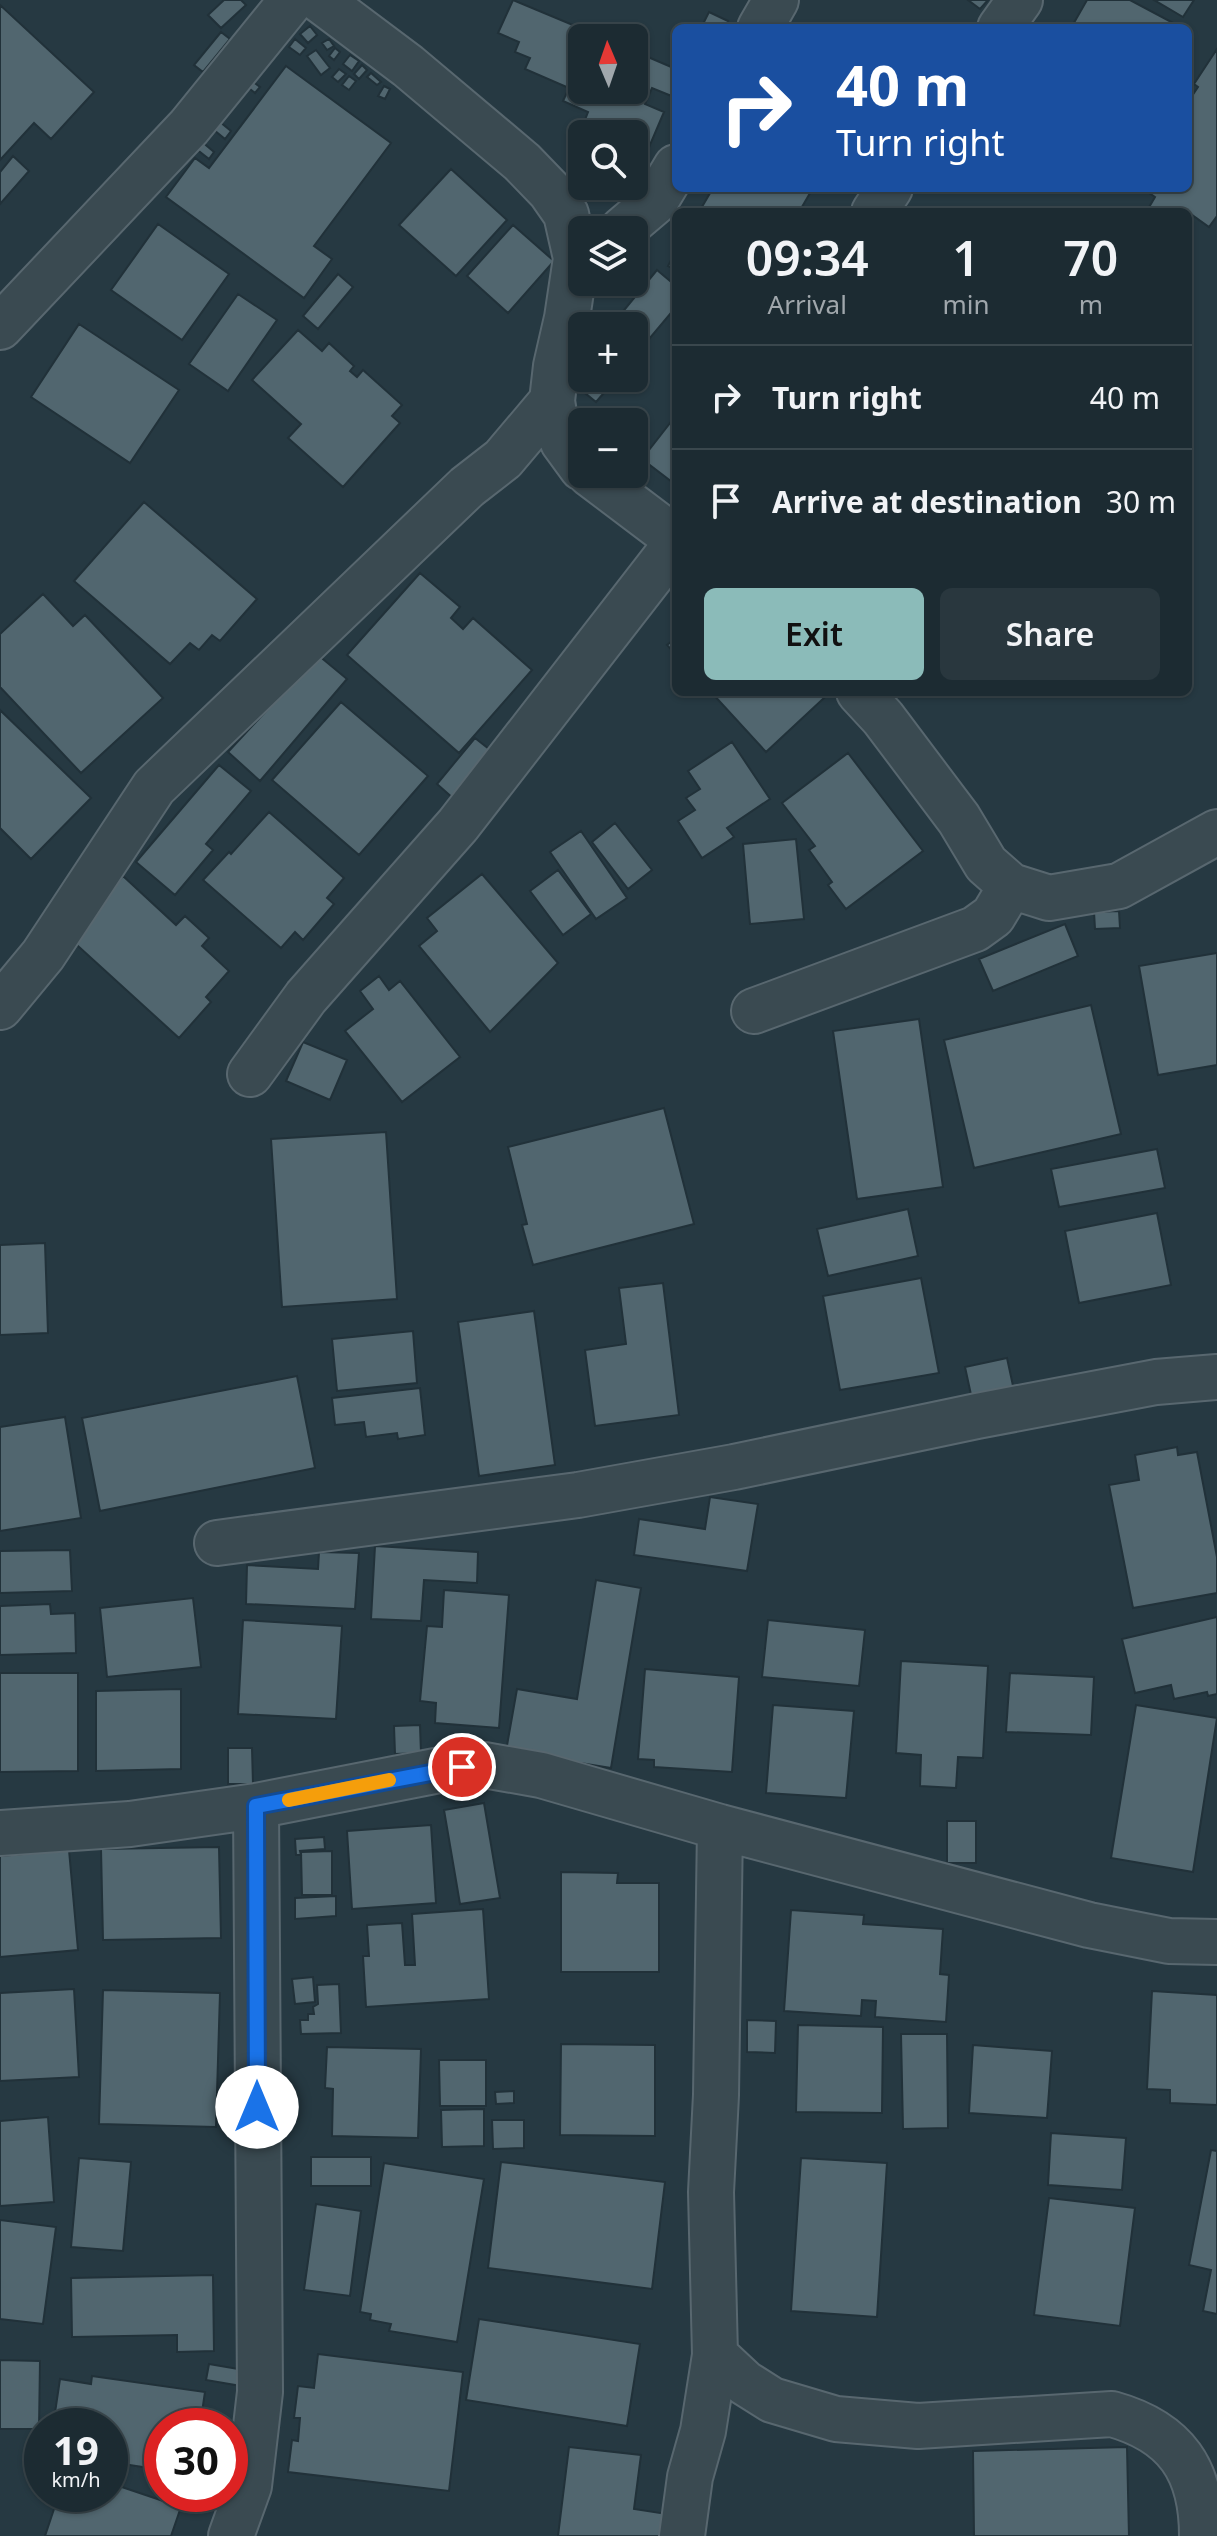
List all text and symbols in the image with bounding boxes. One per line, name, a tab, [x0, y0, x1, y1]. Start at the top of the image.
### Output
north arrow	[568, 24, 648, 104]
map controls	[568, 24, 648, 488]
text: 40 m	[836, 46, 969, 122]
icon: right	[704, 56, 808, 160]
text: Turn right	[836, 118, 1004, 167]
button: search	[568, 120, 648, 200]
button: layers	[568, 216, 648, 296]
text: 09:34	[746, 225, 869, 290]
text: 1	[952, 225, 980, 290]
text: 70	[1063, 225, 1118, 290]
text: Arrival	[768, 286, 847, 322]
text: min	[943, 286, 990, 322]
text: m	[1079, 286, 1103, 322]
button: +	[568, 312, 648, 392]
icon: right	[704, 375, 748, 419]
text: Turn right	[772, 377, 922, 418]
text: 40 m	[1090, 377, 1160, 418]
button: −	[568, 408, 648, 488]
icon: arrive	[704, 479, 748, 523]
text: Arrive at destination	[772, 481, 1082, 522]
text: 30 m	[1106, 481, 1176, 522]
button: Exit	[704, 588, 924, 680]
button: Share	[940, 588, 1160, 680]
pin	[428, 1733, 496, 1801]
icon: arrive	[440, 1745, 484, 1789]
position arrow	[215, 2065, 299, 2149]
speed limit sign: 30	[144, 2408, 248, 2512]
text: 19	[53, 2422, 99, 2477]
text: km/h	[51, 2466, 101, 2493]

